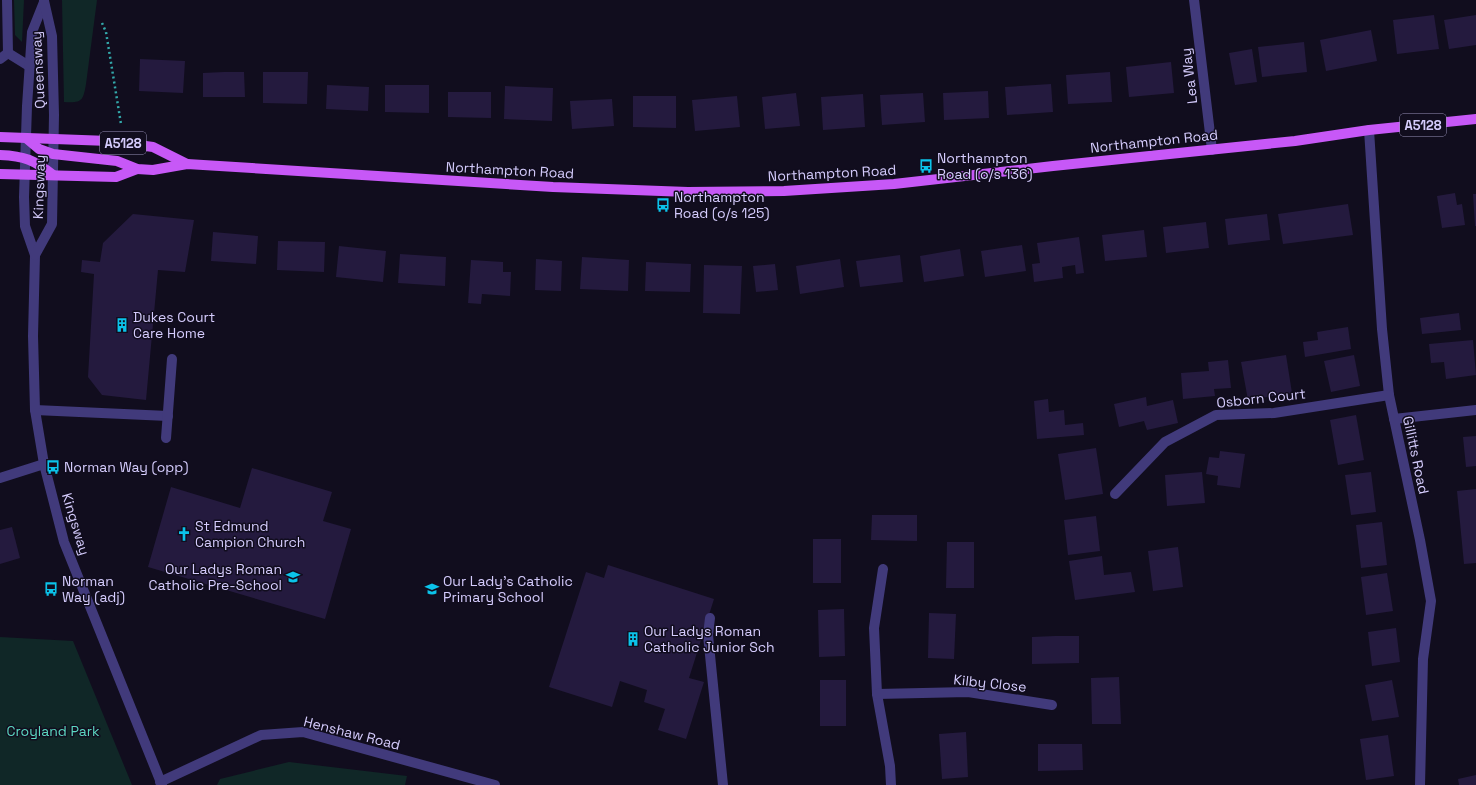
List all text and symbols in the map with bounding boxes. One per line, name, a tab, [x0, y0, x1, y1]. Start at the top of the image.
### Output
street label: Queensway	[27, 31, 49, 109]
street label: Lea Way	[1177, 47, 1201, 105]
road number: A5128	[1400, 114, 1446, 136]
street label: Northampton Road	[1089, 125, 1219, 157]
road number: A5128	[100, 132, 146, 154]
place label: Northampton Road (o/s 136)	[937, 149, 1033, 183]
street label: Kingsway	[29, 155, 49, 219]
street label: Northampton Road	[445, 158, 575, 182]
bus stop icon: Northampton Road (o/s 136)	[918, 158, 934, 174]
street label: Northampton Road	[767, 161, 897, 185]
place label: Northampton Road (o/s 125)	[674, 188, 770, 222]
bus stop icon: Northampton Road (o/s 125)	[655, 197, 671, 213]
place label: Dukes Court Care Home	[133, 308, 215, 342]
building icon: Dukes Court Care Home	[114, 317, 130, 333]
street label: Osborn Court	[1215, 384, 1307, 412]
street label: Gillitts Road	[1399, 414, 1433, 496]
place label: Norman Way (opp)	[64, 458, 188, 476]
bus stop icon: Norman Way (opp)	[45, 459, 61, 475]
street label: Kingsway	[58, 491, 94, 557]
place label: St Edmund Campion Church	[195, 517, 305, 551]
church icon: St Edmund Campion Church	[176, 526, 192, 542]
place label: Our Ladys Roman Catholic Pre-School	[149, 560, 282, 594]
school or university icon: Our Ladys Roman Catholic Pre-School	[285, 569, 301, 585]
place label: Norman Way (adj)	[62, 572, 125, 606]
place label: Our Lady's Catholic Primary School	[443, 572, 573, 606]
bus stop icon: Norman Way (adj)	[43, 581, 59, 597]
school or university icon: Our Lady's Catholic Primary School	[424, 581, 440, 597]
place label: Our Ladys Roman Catholic Junior Sch	[644, 622, 775, 656]
building icon: Our Ladys Roman Catholic Junior Sch	[625, 631, 641, 647]
street label: Kilby Close	[953, 670, 1027, 696]
street label: Henshaw Road	[302, 712, 402, 754]
park label: Croyland Park	[6, 722, 100, 740]

